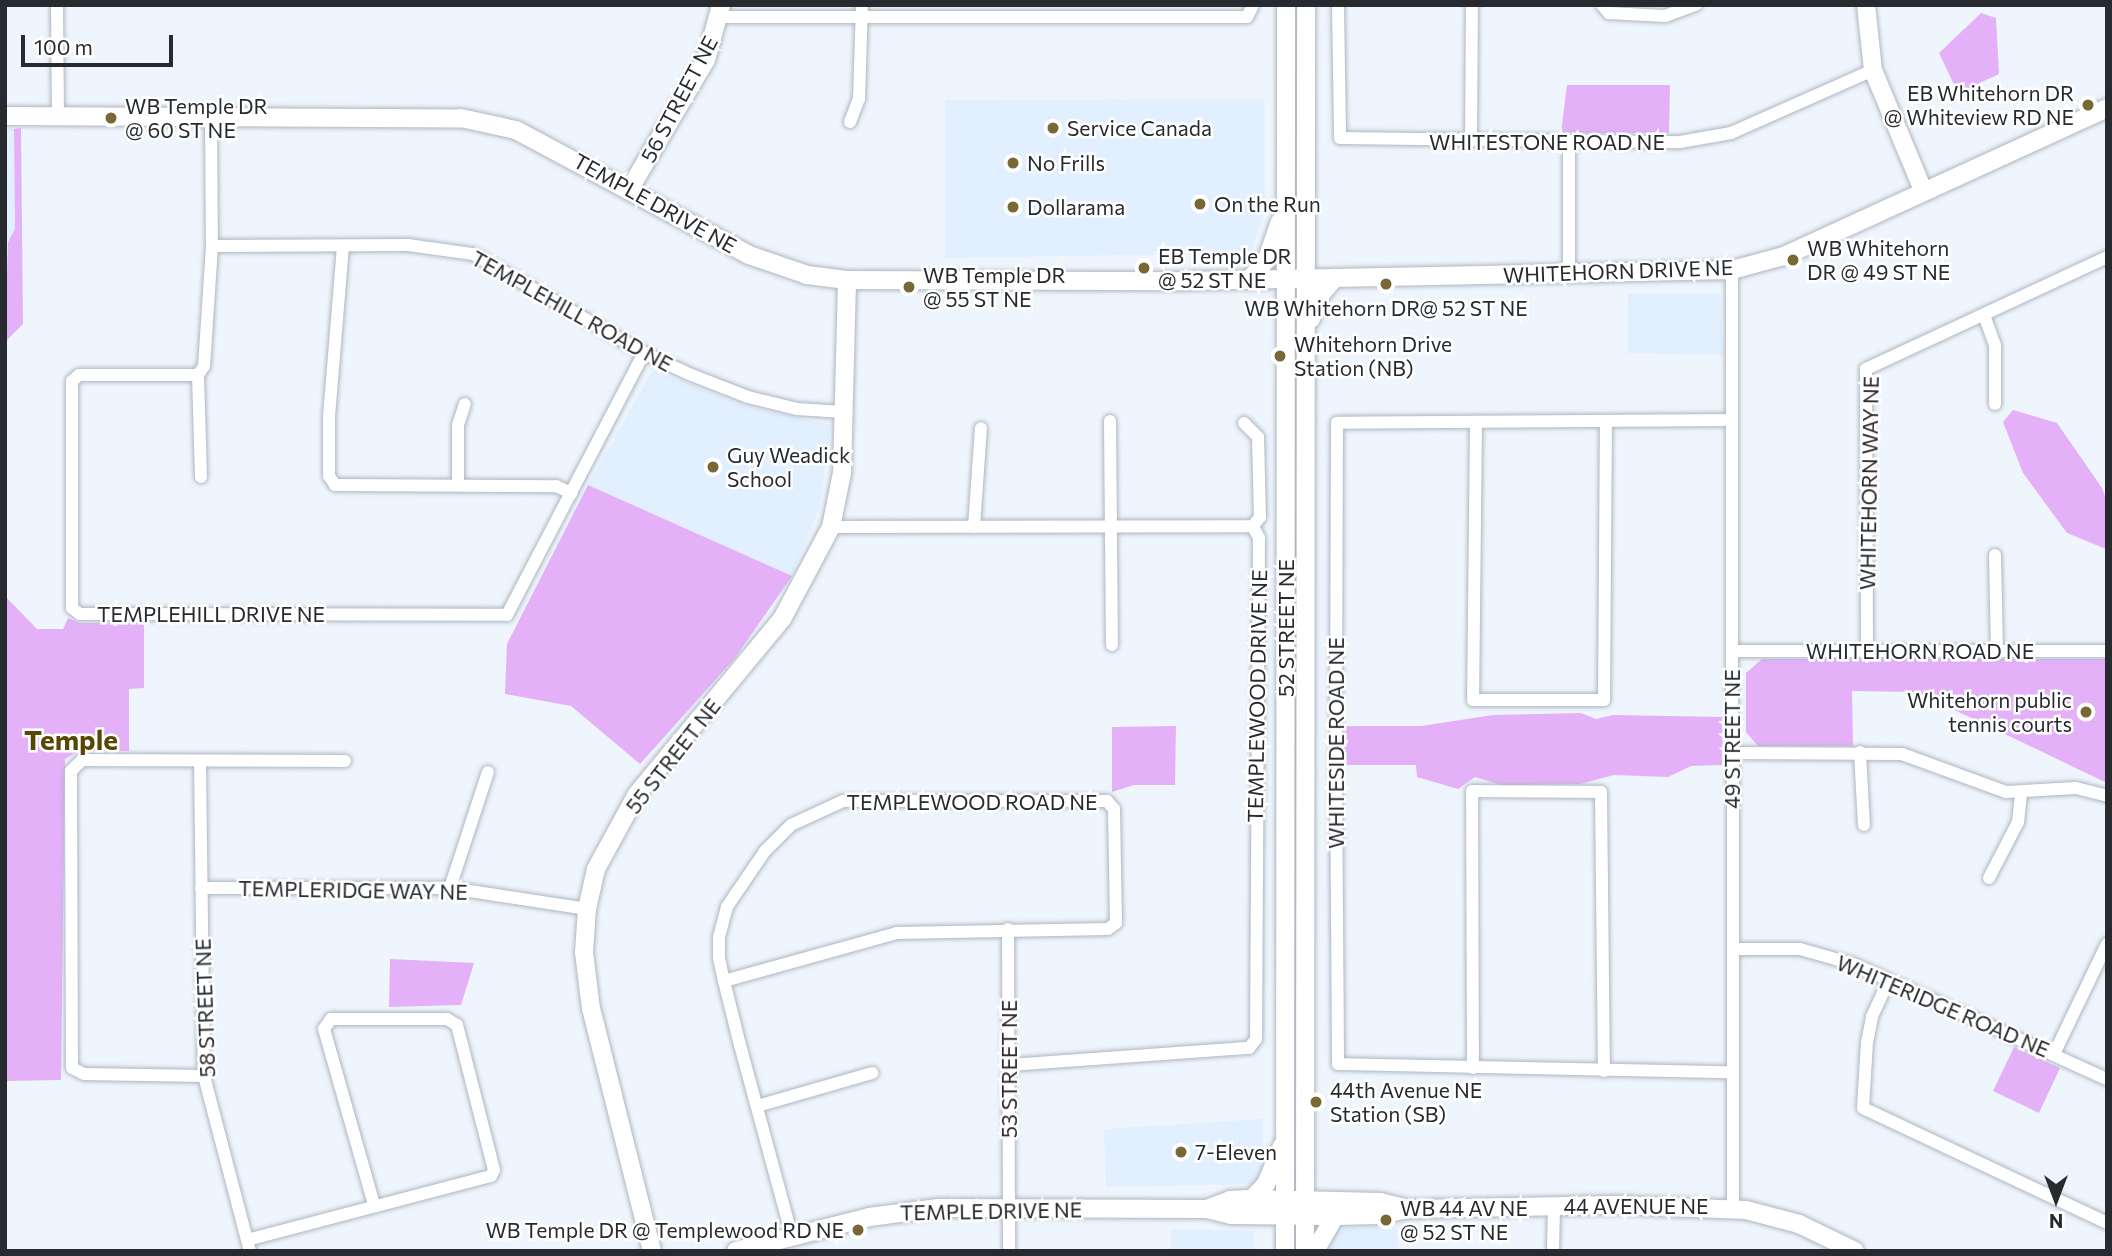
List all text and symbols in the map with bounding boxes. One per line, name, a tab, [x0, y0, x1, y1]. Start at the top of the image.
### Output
scale bar	[24, 21, 177, 65]
street label: 56 STREET NE	[635, 32, 723, 166]
text: 100 m	[34, 34, 93, 59]
place label: EB Whitehorn DR @ Whiteview RD NE	[1884, 80, 2074, 130]
place label: WB Temple DR @ 60 ST NE	[125, 93, 268, 143]
marker: EB Whitehorn DR @ Whiteview RD NE	[2080, 97, 2096, 113]
marker: WB Temple DR @ 60 ST NE	[103, 110, 119, 126]
place label: Service Canada	[1067, 115, 1212, 141]
marker: Service Canada	[1045, 120, 1061, 136]
street label: WHITESTONE ROAD NE	[1429, 129, 1665, 155]
street label: TEMPLE DRIVE NE	[569, 148, 741, 258]
place label: No Frills	[1027, 150, 1105, 176]
marker: No Frills	[1005, 155, 1021, 171]
place label: On the Run	[1214, 191, 1321, 217]
place label: Dollarama	[1027, 194, 1125, 220]
marker: On the Run	[1192, 196, 1208, 212]
marker: Dollarama	[1005, 199, 1021, 215]
place label: WB Whitehorn DR @ 49 ST NE	[1807, 235, 1950, 285]
place label: EB Temple DR @ 52 ST NE	[1158, 243, 1292, 293]
street label: TEMPLEHILL ROAD NE	[467, 245, 677, 377]
marker: WB Whitehorn DR @ 49 ST NE	[1785, 252, 1801, 268]
street label: WHITEHORN DRIVE NE	[1502, 254, 1734, 288]
marker: EB Temple DR @ 52 ST NE	[1136, 260, 1152, 276]
place label: WB Temple DR @ 55 ST NE	[923, 262, 1066, 312]
marker: WB Whitehorn DR@ 52 ST NE	[1378, 276, 1394, 292]
marker: WB Temple DR @ 55 ST NE	[901, 279, 917, 295]
place label: WB Whitehorn DR@ 52 ST NE	[1244, 295, 1528, 321]
place label: Whitehorn Drive Station (NB)	[1294, 331, 1452, 381]
marker: Whitehorn Drive Station (NB)	[1272, 348, 1288, 364]
street label: WHITEHORN WAY NE	[1855, 376, 1883, 590]
place label: Guy Weadick School	[727, 442, 850, 492]
marker: Guy Weadick School	[705, 459, 721, 475]
street label: 52 STREET NE	[1273, 559, 1299, 697]
street label: TEMPLEWOOD DRIVE NE	[1242, 569, 1272, 823]
street label: TEMPLEHILL DRIVE NE	[97, 601, 325, 627]
street label: WHITESIDE ROAD NE	[1323, 637, 1349, 849]
street label: WHITEHORN ROAD NE	[1806, 638, 2034, 664]
street label: 49 STREET NE	[1719, 669, 1745, 809]
place label: Whitehorn public tennis courts	[1907, 687, 2072, 737]
street label: 55 STREET NE	[620, 694, 726, 818]
marker: Whitehorn public tennis courts	[2078, 704, 2094, 720]
district label: Temple	[24, 722, 118, 756]
street label: TEMPLEWOOD ROAD NE	[846, 789, 1098, 815]
street label: TEMPLERIDGE WAY NE	[238, 875, 468, 905]
street label: 58 STREET NE	[190, 938, 220, 1078]
street label: WHITERIDGE ROAD NE	[1833, 950, 2053, 1062]
street label: 53 STREET NE	[996, 1000, 1022, 1138]
place label: 44th Avenue NE Station (SB)	[1330, 1077, 1482, 1127]
marker: 44th Avenue NE Station (SB)	[1308, 1094, 1324, 1110]
place label: 7-Eleven	[1195, 1139, 1277, 1165]
marker: 7-Eleven	[1173, 1144, 1189, 1160]
north arrow	[2021, 1165, 2091, 1235]
street label: 44 AVENUE NE	[1563, 1193, 1709, 1219]
place label: WB 44 AV NE @ 52 ST NE	[1400, 1195, 1528, 1245]
street label: TEMPLE DRIVE NE	[900, 1197, 1082, 1225]
text: N	[2049, 1210, 2063, 1233]
marker: WB 44 AV NE @ 52 ST NE	[1378, 1212, 1394, 1228]
place label: WB Temple DR @ Templewood RD NE	[485, 1217, 844, 1243]
marker: WB Temple DR @ Templewood RD NE	[850, 1222, 866, 1238]

